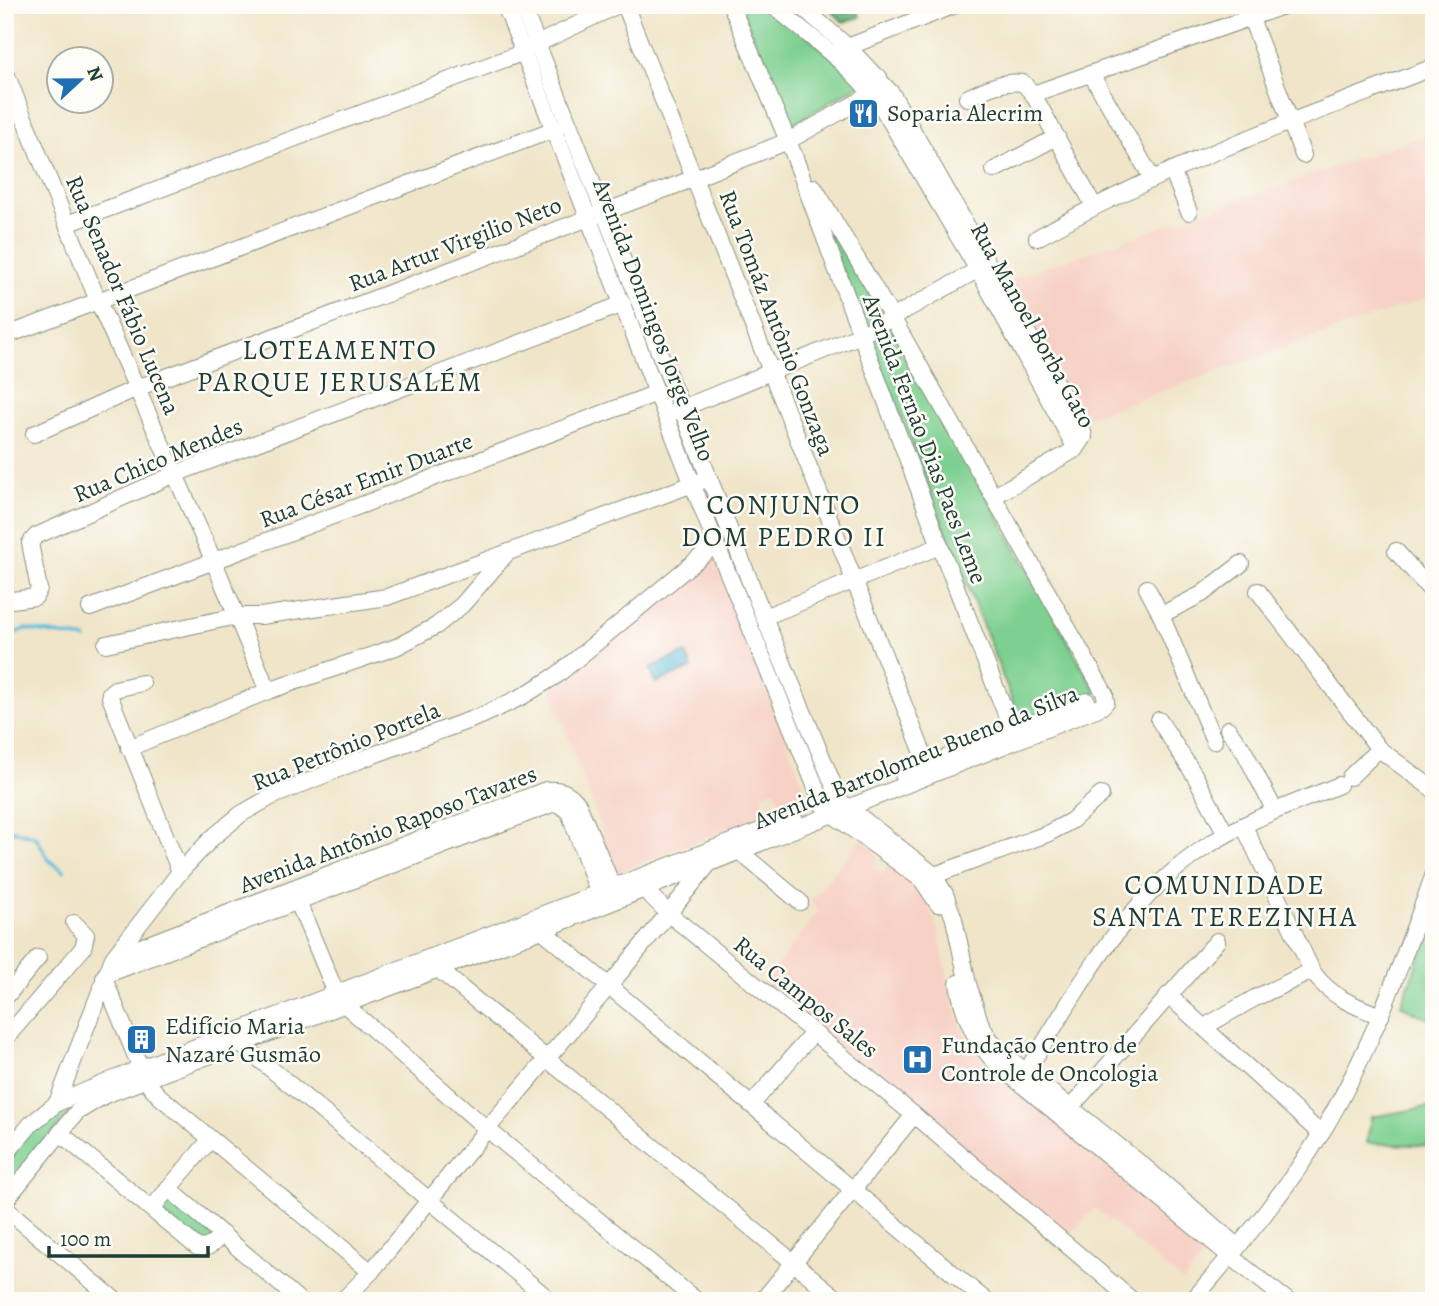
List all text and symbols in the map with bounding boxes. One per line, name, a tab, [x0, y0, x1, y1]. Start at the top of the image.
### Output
north arrow	[46, 46, 116, 116]
text: N	[80, 63, 110, 85]
restaurant icon: Soparia Alecrim	[847, 96, 881, 130]
place label: Soparia Alecrim	[887, 97, 1043, 129]
street label: Rua Senador Fábio Lucena	[58, 170, 188, 420]
street label: Avenida Domingos Jorge Velho	[585, 173, 723, 466]
street label: Rua Tomáz Antônio Gonzaga	[711, 185, 843, 461]
street label: Rua Artur Virgilio Neto	[344, 189, 566, 299]
street label: Rua Manoel Borba Gato	[963, 216, 1103, 434]
street label: Avenida Fernão Dias Paes Leme	[855, 289, 995, 588]
district label: LOTEAMENTO PARQUE JERUSALÉM	[197, 331, 483, 401]
street label: Rua Chico Mendes	[68, 410, 248, 510]
street label: Rua César Emir Duarte	[255, 425, 477, 535]
district label: CONJUNTO DOM PEDRO II	[681, 486, 887, 556]
street label: Avenida Bartolomeu Bueno da Silva	[748, 677, 1084, 837]
street label: Rua Petrônio Portela	[247, 693, 446, 798]
street label: Avenida Antônio Raposo Tavares	[234, 757, 541, 901]
district label: COMUNIDADE SANTA TEREZINHA	[1092, 866, 1358, 936]
street label: Rua Campos Sales	[727, 929, 885, 1065]
place label: Edifício Maria Nazaré Gusmão	[165, 1010, 321, 1070]
building icon: Edifício Maria Nazaré Gusmão	[125, 1023, 159, 1057]
place label: Fundação Centro de Controle de Oncologia	[941, 1029, 1159, 1089]
hospital icon: Fundação Centro de Controle de Oncologia	[901, 1042, 935, 1076]
scale bar	[49, 1215, 208, 1259]
text: 100 m	[60, 1225, 111, 1253]

